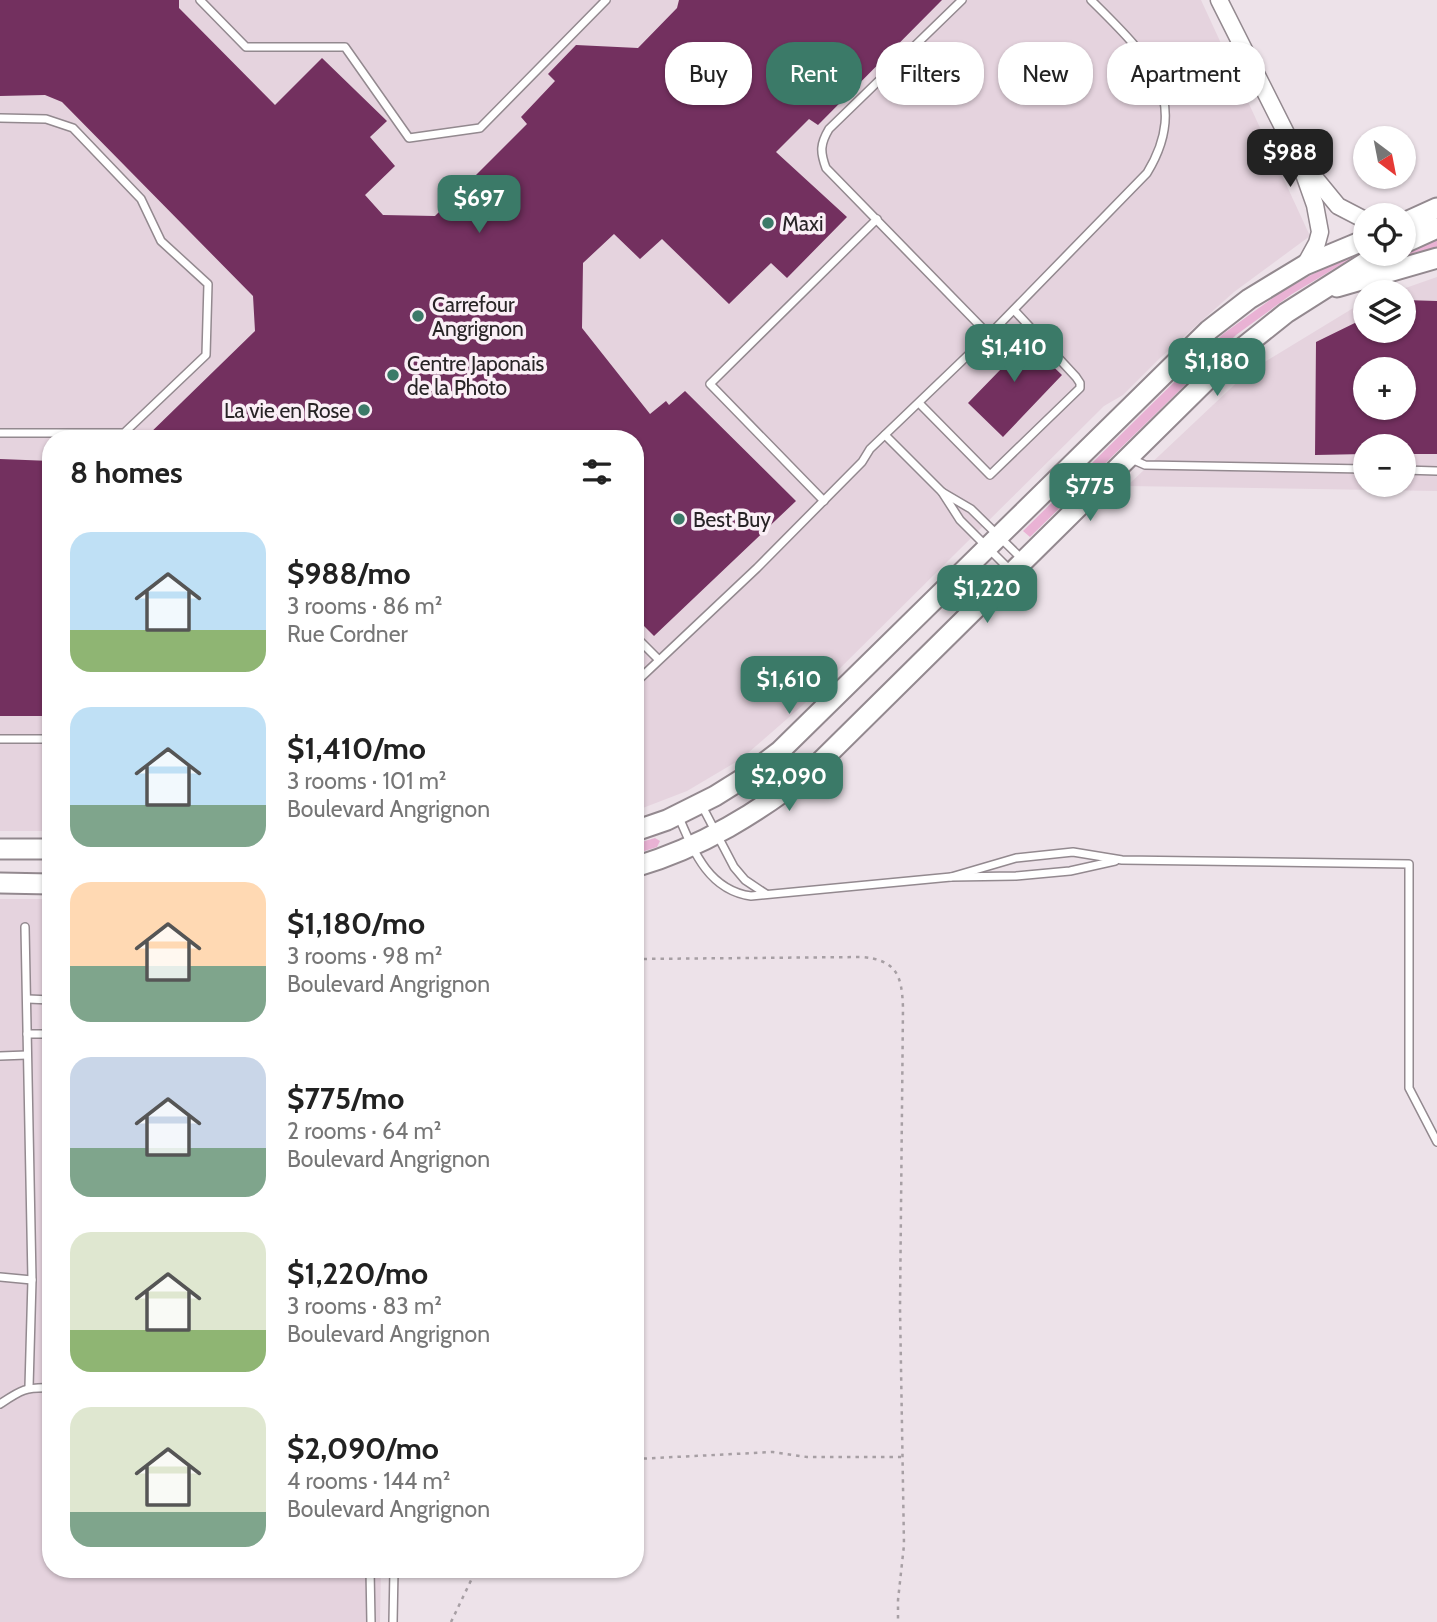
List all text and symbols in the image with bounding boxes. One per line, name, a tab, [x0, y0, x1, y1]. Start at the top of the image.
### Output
chip: Buy	[665, 42, 752, 105]
chip: Rent	[766, 42, 862, 105]
chip: Filters	[876, 42, 984, 105]
chip: New	[998, 42, 1093, 105]
chip: Apartment	[1107, 42, 1265, 105]
north arrow	[1353, 126, 1416, 189]
map controls	[1353, 126, 1416, 497]
pin: $988	[1249, 130, 1331, 189]
text: $988	[1263, 138, 1317, 166]
pin: $697	[438, 176, 520, 235]
text: $697	[454, 184, 504, 212]
button: locate	[1353, 203, 1416, 266]
place label: Maxi	[782, 211, 823, 236]
marker: Maxi	[760, 215, 776, 231]
button: layers	[1353, 280, 1416, 343]
place label: Carrefour Angrignon	[432, 292, 524, 341]
marker: Carrefour Angrignon	[410, 308, 426, 324]
pin: $1,410	[957, 324, 1071, 384]
text: $1,410	[981, 333, 1047, 361]
pin: $1,180	[1160, 338, 1274, 398]
text: $1,180	[1184, 347, 1250, 375]
place label: Centre Japonais de la Photo	[407, 351, 545, 400]
button: +	[1353, 357, 1416, 420]
marker: Centre Japonais de la Photo	[385, 367, 401, 383]
place label: La vie en Rose	[224, 398, 350, 423]
marker: La vie en Rose	[356, 402, 372, 418]
button: −	[1353, 434, 1416, 497]
icon: filters	[578, 453, 616, 491]
text: 8 homes	[70, 454, 183, 491]
pin: $775	[1049, 463, 1131, 523]
text: $775	[1065, 472, 1115, 500]
place label: Best Buy	[693, 507, 771, 532]
marker: Best Buy	[671, 511, 687, 527]
text: $988/mo	[287, 555, 411, 592]
icon: home	[126, 560, 210, 644]
pin: $1,220	[930, 566, 1044, 625]
text: $1,220	[953, 574, 1021, 602]
text: 3 rooms · 86 m²	[287, 592, 442, 620]
text: Rue Cordner	[287, 620, 408, 648]
pin: $1,610	[732, 656, 846, 716]
text: $1,610	[757, 665, 821, 693]
text: $1,410/mo	[287, 730, 426, 767]
icon: home	[126, 735, 210, 819]
pin: $2,090	[732, 754, 846, 813]
text: $2,090	[751, 762, 827, 790]
text: 3 rooms · 101 m²	[287, 767, 446, 795]
text: Boulevard Angrignon	[287, 795, 490, 823]
text: $1,180/mo	[287, 905, 425, 942]
icon: home	[126, 910, 210, 994]
text: 3 rooms · 98 m²	[287, 942, 442, 970]
text: Boulevard Angrignon	[287, 970, 490, 998]
text: $775/mo	[287, 1080, 404, 1117]
icon: home	[126, 1085, 210, 1169]
text: 2 rooms · 64 m²	[287, 1117, 441, 1145]
text: Boulevard Angrignon	[287, 1145, 490, 1173]
text: $1,220/mo	[287, 1255, 428, 1292]
icon: home	[126, 1260, 210, 1344]
text: 3 rooms · 83 m²	[287, 1292, 442, 1320]
text: Boulevard Angrignon	[287, 1320, 490, 1348]
text: $2,090/mo	[287, 1430, 439, 1467]
icon: home	[126, 1435, 210, 1519]
text: 4 rooms · 144 m²	[287, 1467, 450, 1495]
text: Boulevard Angrignon	[287, 1495, 490, 1523]

